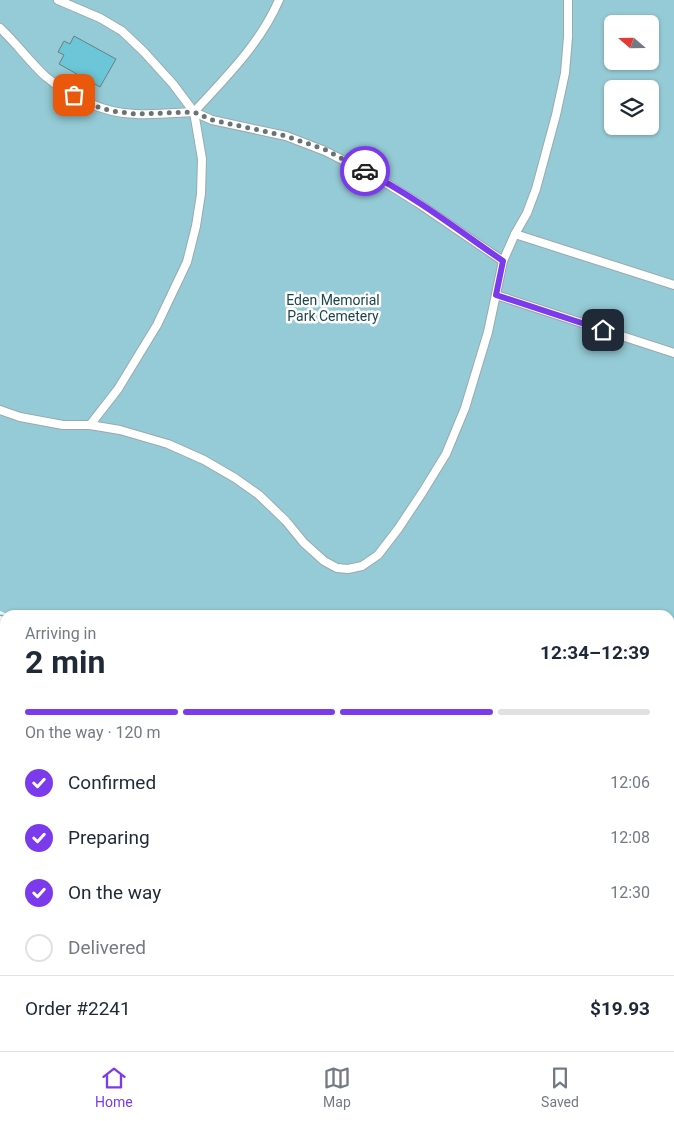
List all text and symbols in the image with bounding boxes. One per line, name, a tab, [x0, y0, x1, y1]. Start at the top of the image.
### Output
north arrow	[604, 15, 659, 70]
map controls	[604, 15, 659, 135]
pin	[53, 74, 95, 116]
button: layers	[604, 80, 659, 135]
icon: bag	[60, 81, 88, 109]
courier	[340, 146, 390, 196]
icon: car	[351, 157, 379, 185]
park label: Eden Memorial Park Cemetery	[286, 292, 380, 324]
pin	[582, 309, 624, 351]
icon: home	[589, 316, 617, 344]
text: Arriving in	[25, 624, 96, 643]
text: 12:34–12:39	[540, 641, 650, 664]
text: 2 min	[25, 643, 105, 681]
text: On the way · 120 m	[25, 723, 161, 742]
icon: check	[25, 769, 53, 797]
text: Confirmed	[68, 771, 156, 794]
text: 12:06	[610, 773, 650, 792]
icon: check	[25, 824, 53, 852]
text: Preparing	[68, 826, 150, 849]
text: 12:08	[610, 828, 650, 847]
icon: check	[25, 879, 53, 907]
text: On the way	[68, 881, 161, 904]
text: 12:30	[610, 883, 650, 902]
text: Delivered	[68, 936, 146, 959]
text: Order #2241	[25, 997, 131, 1020]
text: $19.93	[590, 997, 650, 1020]
tab: Home	[95, 1064, 133, 1110]
tab: Map	[323, 1064, 351, 1110]
tab: Saved	[541, 1064, 579, 1110]

